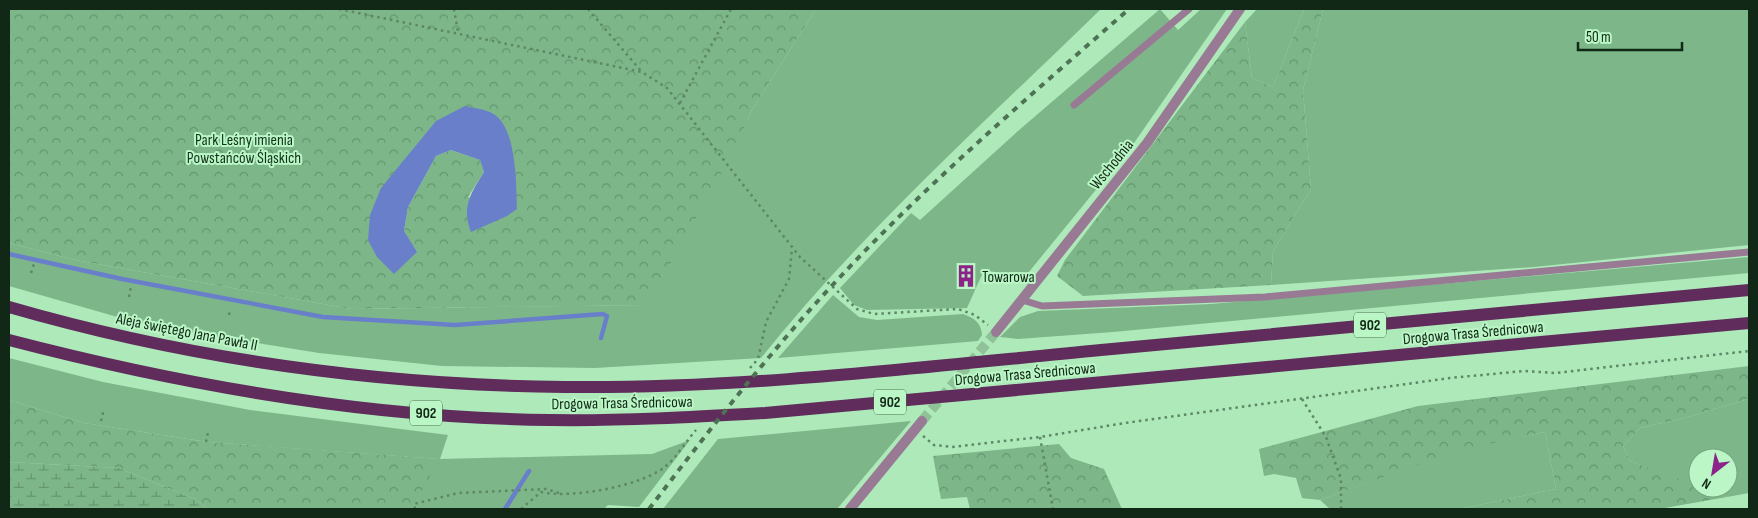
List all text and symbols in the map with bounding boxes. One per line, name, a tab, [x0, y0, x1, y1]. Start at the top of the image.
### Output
scale bar	[1578, 20, 1682, 52]
text: 50 m	[1586, 28, 1611, 47]
park label: Park Leśny imienia Powstańców Śląskich	[187, 131, 301, 168]
street label: Wschodnia	[1086, 136, 1138, 194]
building icon: Towarowa	[953, 263, 979, 289]
place label: Towarowa	[982, 268, 1035, 287]
street label: Aleja świętego Jana Pawła II	[113, 309, 259, 355]
road number: 902	[1354, 312, 1386, 338]
street label: Drogowa Trasa Średnicowa	[1402, 318, 1544, 349]
street label: Drogowa Trasa Średnicowa	[954, 359, 1096, 390]
road number: 902	[874, 390, 906, 414]
street label: Drogowa Trasa Średnicowa	[551, 393, 693, 414]
road number: 902	[410, 400, 442, 426]
north arrow	[1688, 448, 1738, 498]
text: N	[1699, 475, 1714, 493]

